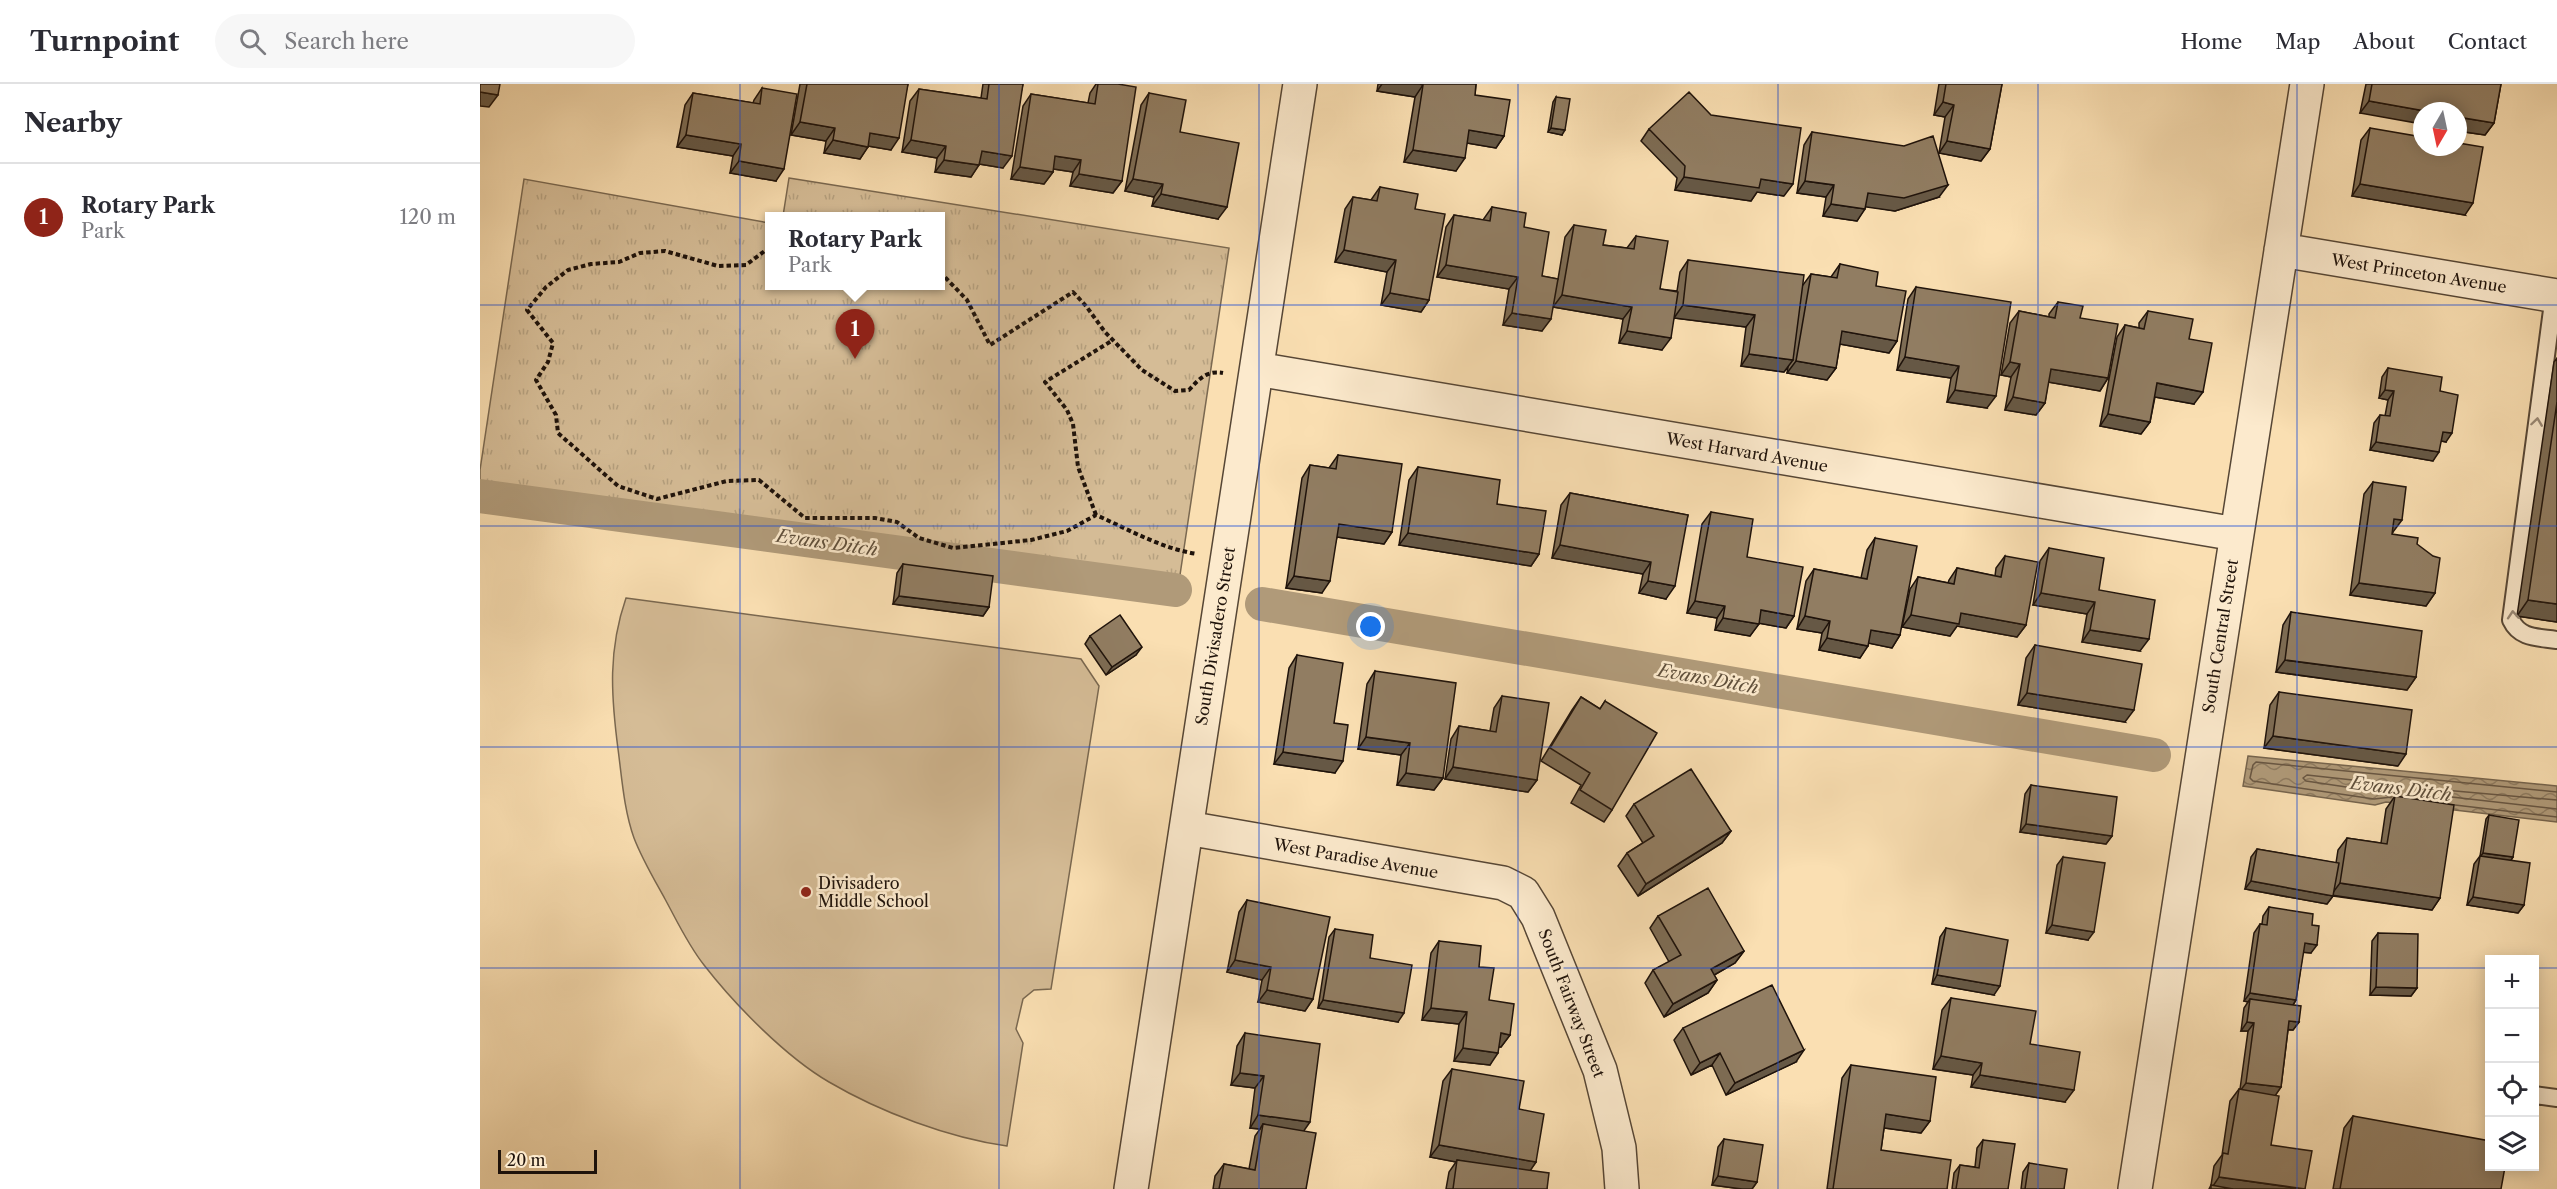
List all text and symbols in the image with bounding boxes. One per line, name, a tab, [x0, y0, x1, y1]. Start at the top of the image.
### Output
search box	[215, 14, 635, 68]
text: Turnpoint	[30, 24, 179, 58]
icon: search	[236, 25, 269, 58]
text: Search here	[284, 28, 409, 55]
text: Home	[2181, 29, 2242, 54]
text: Map	[2275, 29, 2320, 54]
text: About	[2353, 29, 2415, 54]
text: Contact	[2448, 29, 2527, 54]
north arrow	[2413, 102, 2467, 156]
text: Nearby	[24, 107, 122, 139]
text: Rotary Park	[81, 192, 215, 219]
text: 1	[39, 205, 48, 229]
text: 120 m	[399, 205, 456, 229]
popup	[765, 212, 945, 290]
text: Park	[81, 219, 124, 243]
text: Rotary Park	[788, 226, 922, 253]
street label: West Princeton Avenue	[2329, 249, 2508, 297]
text: Park	[788, 253, 831, 277]
pin: 1	[836, 310, 874, 359]
one-way arrow	[2530, 418, 2542, 427]
street label: West Harvard Avenue	[1663, 428, 1830, 476]
water label: Evans Ditch	[773, 525, 879, 561]
street label: South Divisadero Street	[1191, 545, 1239, 727]
street label: South Central Street	[2198, 557, 2242, 714]
one-way arrow	[2507, 610, 2520, 620]
your location	[1356, 612, 1385, 641]
water label: Evans Ditch	[1654, 659, 1760, 699]
water label: Evans Ditch	[2347, 772, 2453, 806]
street label: West Paradise Avenue	[1271, 833, 1440, 882]
place label: Divisadero Middle School	[818, 873, 929, 911]
marker: Divisadero Middle School	[799, 885, 813, 899]
street label: South Fairway Street	[1534, 926, 1610, 1081]
map controls	[2485, 955, 2539, 1171]
button: +	[2485, 955, 2539, 1009]
button: −	[2485, 1009, 2539, 1063]
button: locate	[2485, 1063, 2539, 1117]
button: layers	[2485, 1117, 2539, 1171]
scale bar	[498, 1147, 597, 1174]
text: 20 m	[507, 1150, 546, 1170]

